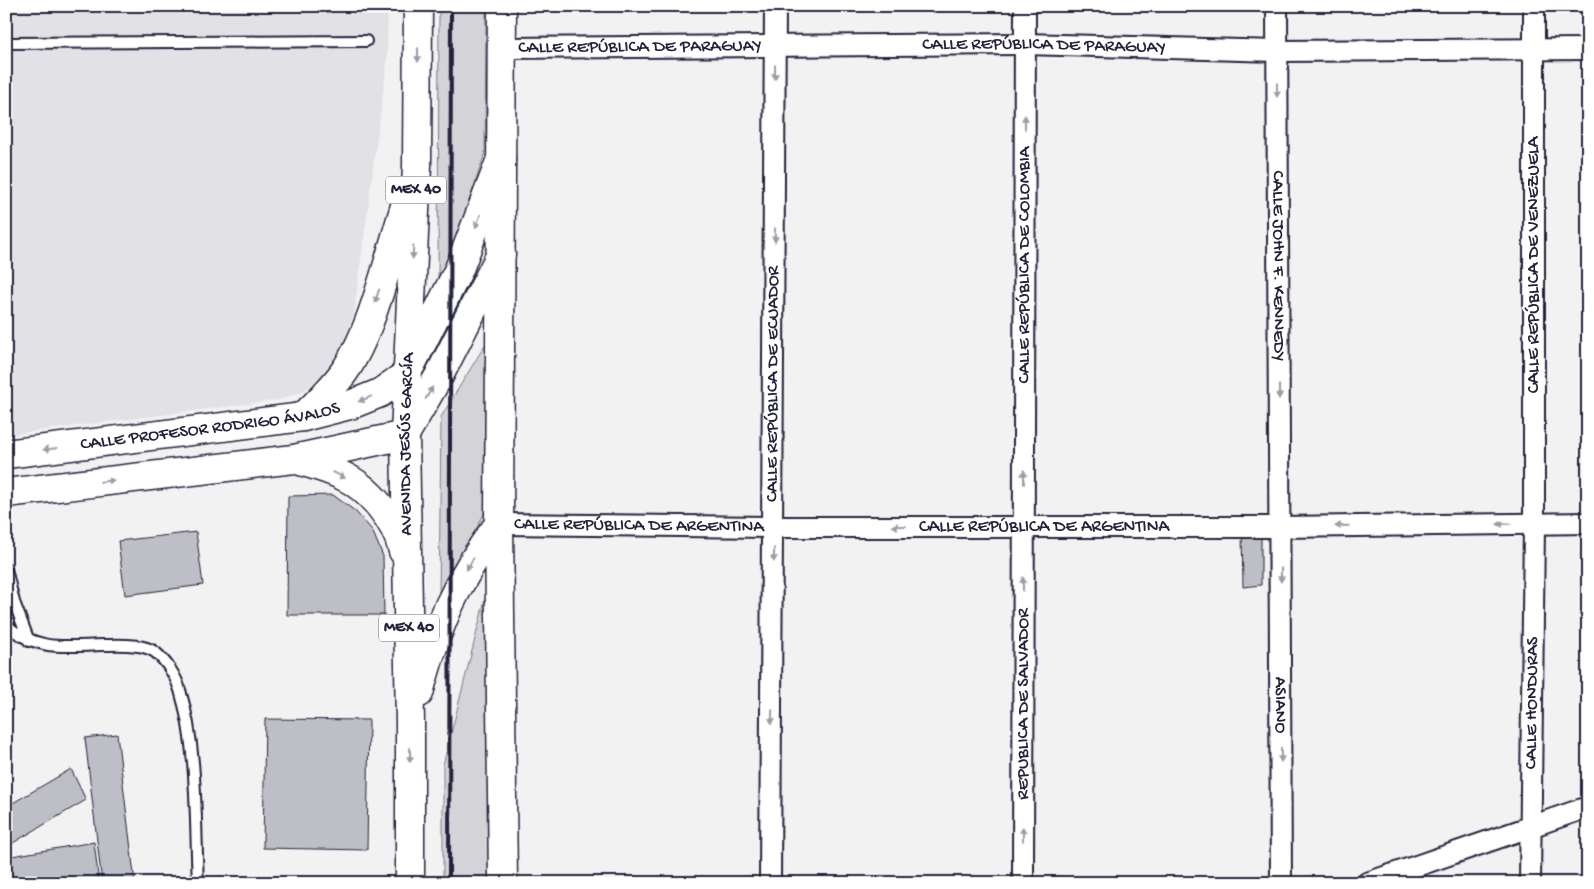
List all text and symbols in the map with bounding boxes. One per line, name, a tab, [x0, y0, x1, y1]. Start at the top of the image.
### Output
street label: CALLE REPÚBLICA DE PARAGUAY	[922, 33, 1166, 58]
street label: CALLE REPÚBLICA DE PARAGUAY	[518, 36, 762, 58]
one-way arrow	[414, 47, 422, 63]
one-way arrow	[771, 65, 779, 81]
one-way arrow	[1273, 82, 1281, 98]
one-way arrow	[1021, 113, 1029, 129]
street label: CALLE REPÚBLICA DE VENEZUELA	[1524, 135, 1545, 393]
street label: CALLE REPÚBLICA DE COLOMBIA	[1014, 145, 1035, 383]
street label: CALLE JOHN F. KENNEDY	[1267, 170, 1289, 361]
road number: MEX 40	[386, 176, 446, 204]
one-way arrow	[474, 214, 482, 228]
one-way arrow	[770, 227, 778, 243]
one-way arrow	[408, 245, 416, 261]
street label: CALLE REPÚBLICA DE ECUADOR	[762, 265, 784, 502]
one-way arrow	[372, 289, 380, 304]
street label: AVENIDA JESÚS GARCÍA	[394, 351, 419, 536]
one-way arrow	[1275, 385, 1283, 401]
one-way arrow	[425, 386, 434, 399]
one-way arrow	[357, 395, 372, 403]
street label: CALLE PROFESOR RODRIGO ÁVALOS	[79, 397, 343, 455]
one-way arrow	[41, 445, 57, 453]
one-way arrow	[1020, 468, 1028, 484]
one-way arrow	[332, 471, 347, 479]
one-way arrow	[99, 477, 115, 485]
street label: CALLE REPÚBLICA DE ARGENTINA	[514, 514, 766, 537]
street label: CALLE REPÚBLICA DE ARGENTINA	[919, 517, 1170, 538]
one-way arrow	[1496, 520, 1512, 528]
one-way arrow	[891, 522, 907, 530]
one-way arrow	[1333, 522, 1349, 530]
one-way arrow	[769, 547, 777, 563]
one-way arrow	[466, 557, 475, 570]
one-way arrow	[1277, 568, 1285, 584]
one-way arrow	[1019, 576, 1027, 592]
street label: REPUBLICA DE SALVADOR	[1013, 608, 1034, 800]
road number: MEX 40	[379, 614, 439, 641]
street label: CALLE HONDURAS	[1521, 636, 1543, 769]
street label: ASIANO	[1270, 677, 1291, 733]
one-way arrow	[768, 710, 776, 726]
one-way arrow	[406, 747, 414, 763]
one-way arrow	[1277, 748, 1285, 764]
one-way arrow	[1019, 826, 1027, 842]

